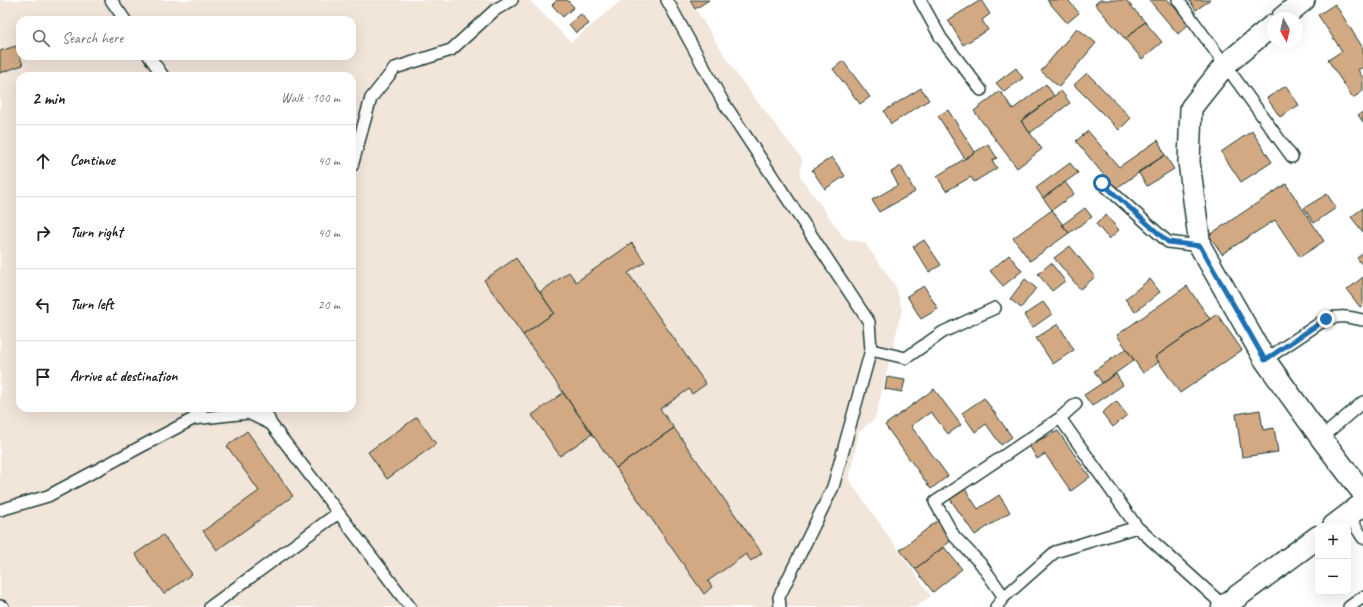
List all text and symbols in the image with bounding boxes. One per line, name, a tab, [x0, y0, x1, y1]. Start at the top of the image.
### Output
north arrow	[1267, 12, 1303, 48]
search box	[16, 16, 356, 60]
icon: search	[30, 27, 52, 49]
text: Search here	[62, 29, 123, 48]
text: 2 min	[32, 88, 65, 109]
text: Walk · 100 m	[281, 90, 340, 106]
icon: ahead	[32, 150, 54, 172]
text: Continue	[70, 151, 115, 170]
text: 40 m	[318, 153, 340, 169]
route start	[1093, 174, 1111, 192]
icon: right	[32, 222, 54, 244]
text: Turn right	[70, 223, 123, 242]
text: 40 m	[318, 225, 340, 241]
icon: left	[32, 294, 54, 316]
text: Turn left	[70, 295, 113, 314]
text: 20 m	[318, 297, 340, 313]
route end	[1317, 310, 1335, 328]
icon: arrive	[32, 366, 54, 388]
text: Arrive at destination	[70, 367, 177, 386]
map controls	[1315, 523, 1351, 595]
button: +	[1315, 523, 1351, 559]
button: −	[1315, 559, 1351, 595]

